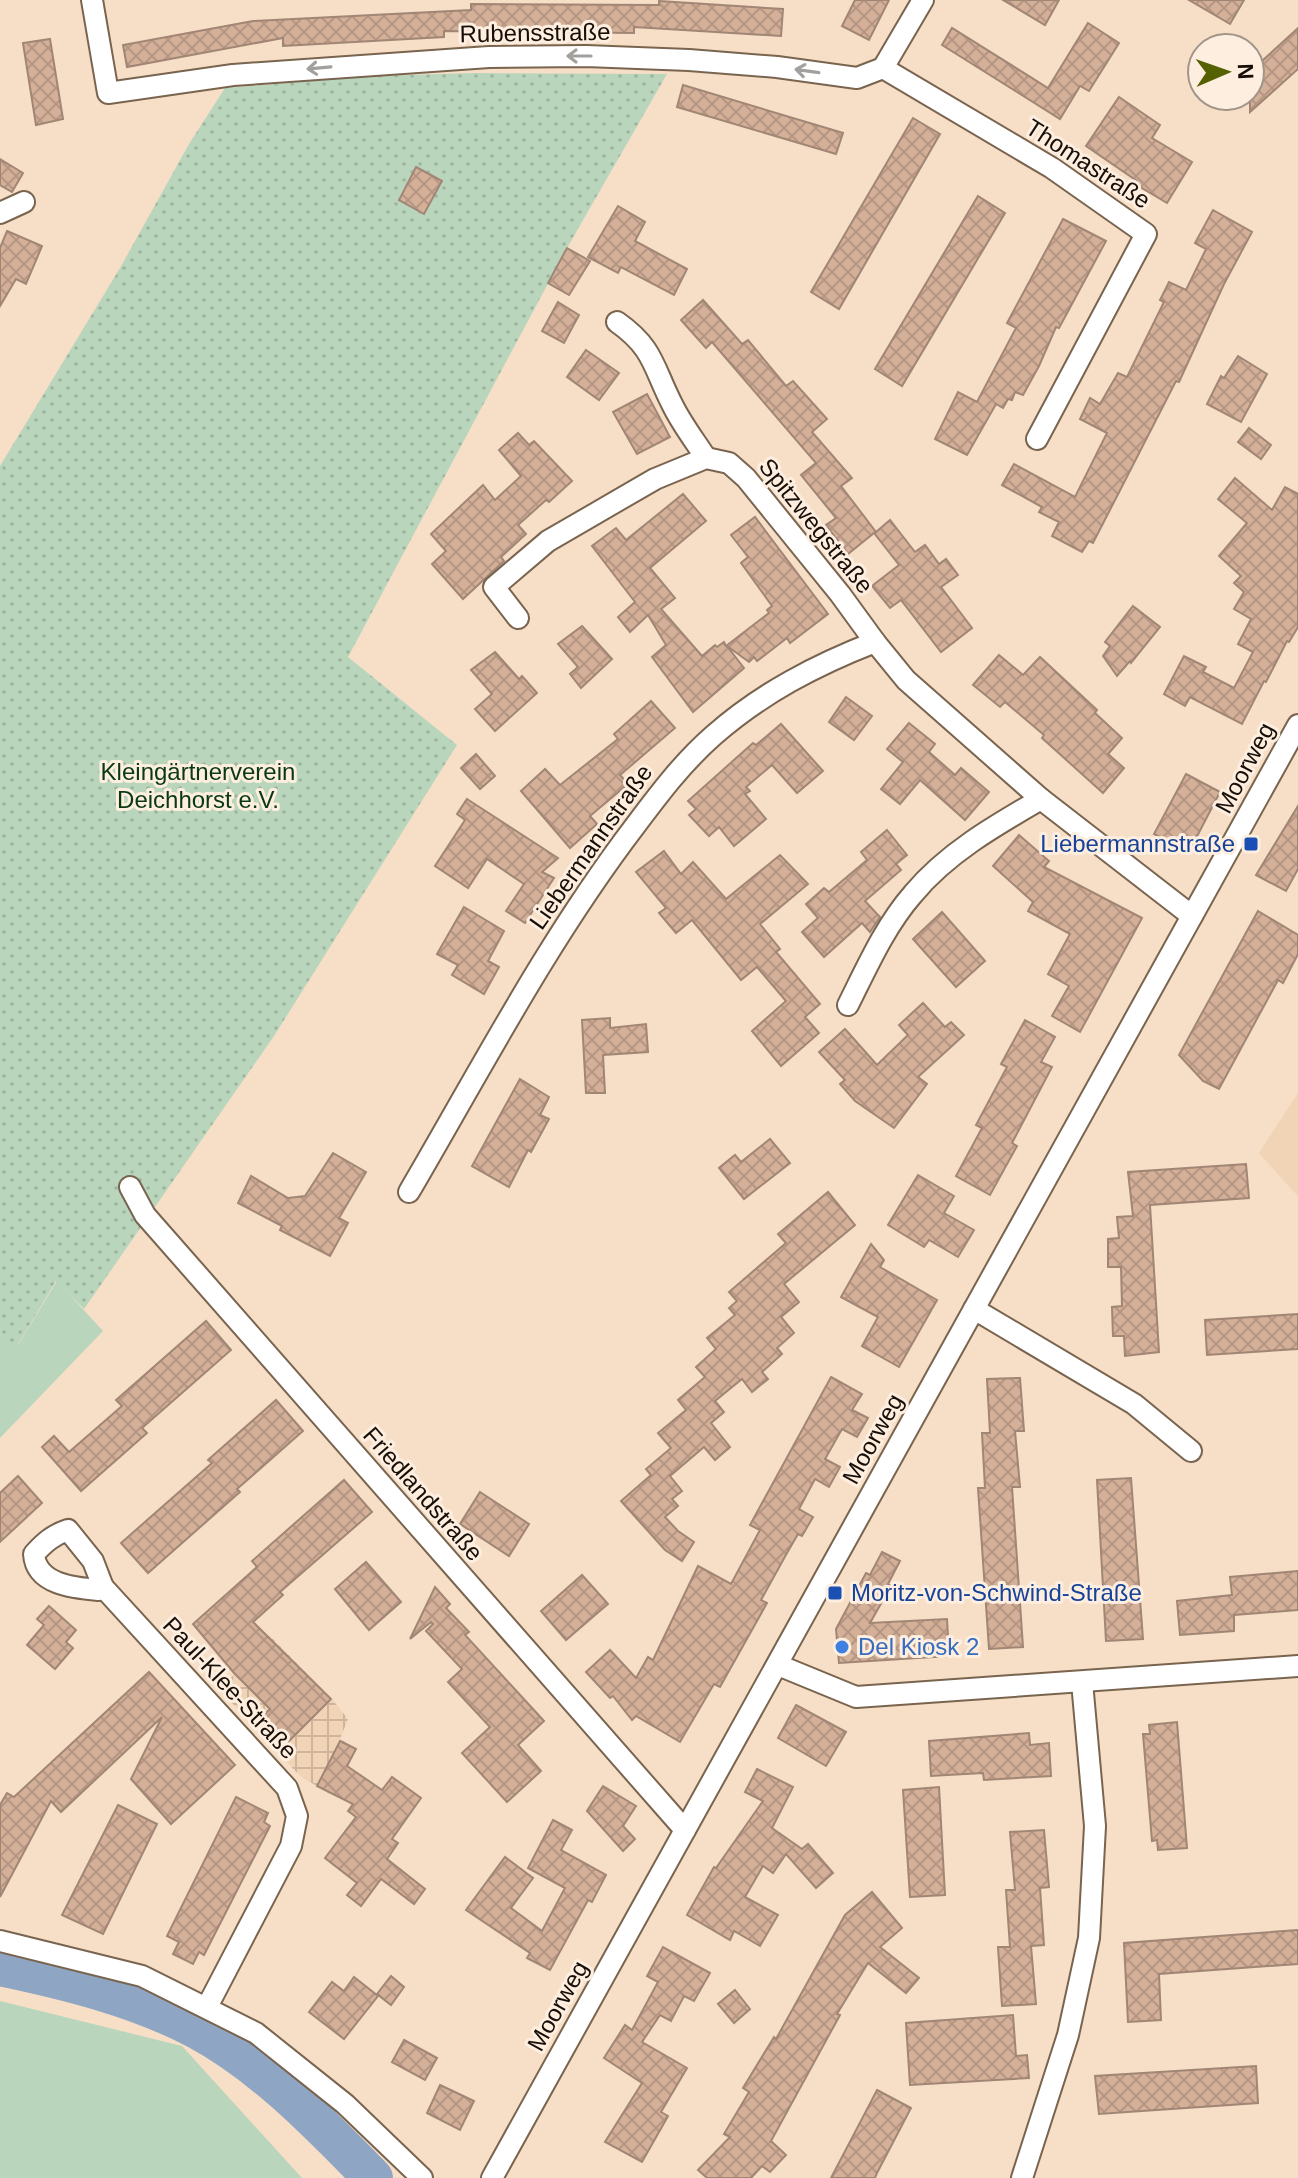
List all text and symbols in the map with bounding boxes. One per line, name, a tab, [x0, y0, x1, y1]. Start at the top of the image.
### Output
street label: Rubensstraße	[459, 18, 611, 47]
north arrow	[1186, 32, 1266, 112]
one-way arrow	[566, 48, 593, 64]
one-way arrow	[306, 61, 333, 76]
one-way arrow	[795, 63, 820, 78]
text: N	[1233, 63, 1258, 80]
street label: Thomastraße	[1021, 113, 1155, 214]
street label: Spitzwegstraße	[754, 453, 879, 598]
street label: Moorweg	[1209, 718, 1280, 818]
park label: Kleingärtnerverein Deichhorst e.V.	[101, 758, 295, 813]
street label: Liebermannstraße	[524, 759, 658, 934]
place label: Liebermannstraße	[1040, 830, 1235, 857]
marker: Liebermannstraße	[1242, 835, 1260, 853]
street label: Moorweg	[837, 1389, 908, 1488]
street label: Friedlandstraße	[358, 1421, 489, 1566]
place label: Moritz-von-Schwind-Straße	[851, 1579, 1142, 1606]
marker: Moritz-von-Schwind-Straße	[826, 1584, 844, 1602]
street label: Paul-Klee-Straße	[158, 1611, 303, 1764]
place label: Del Kiosk 2	[858, 1633, 979, 1660]
marker: Del Kiosk 2	[833, 1638, 851, 1656]
street label: Moorweg	[522, 1956, 593, 2055]

